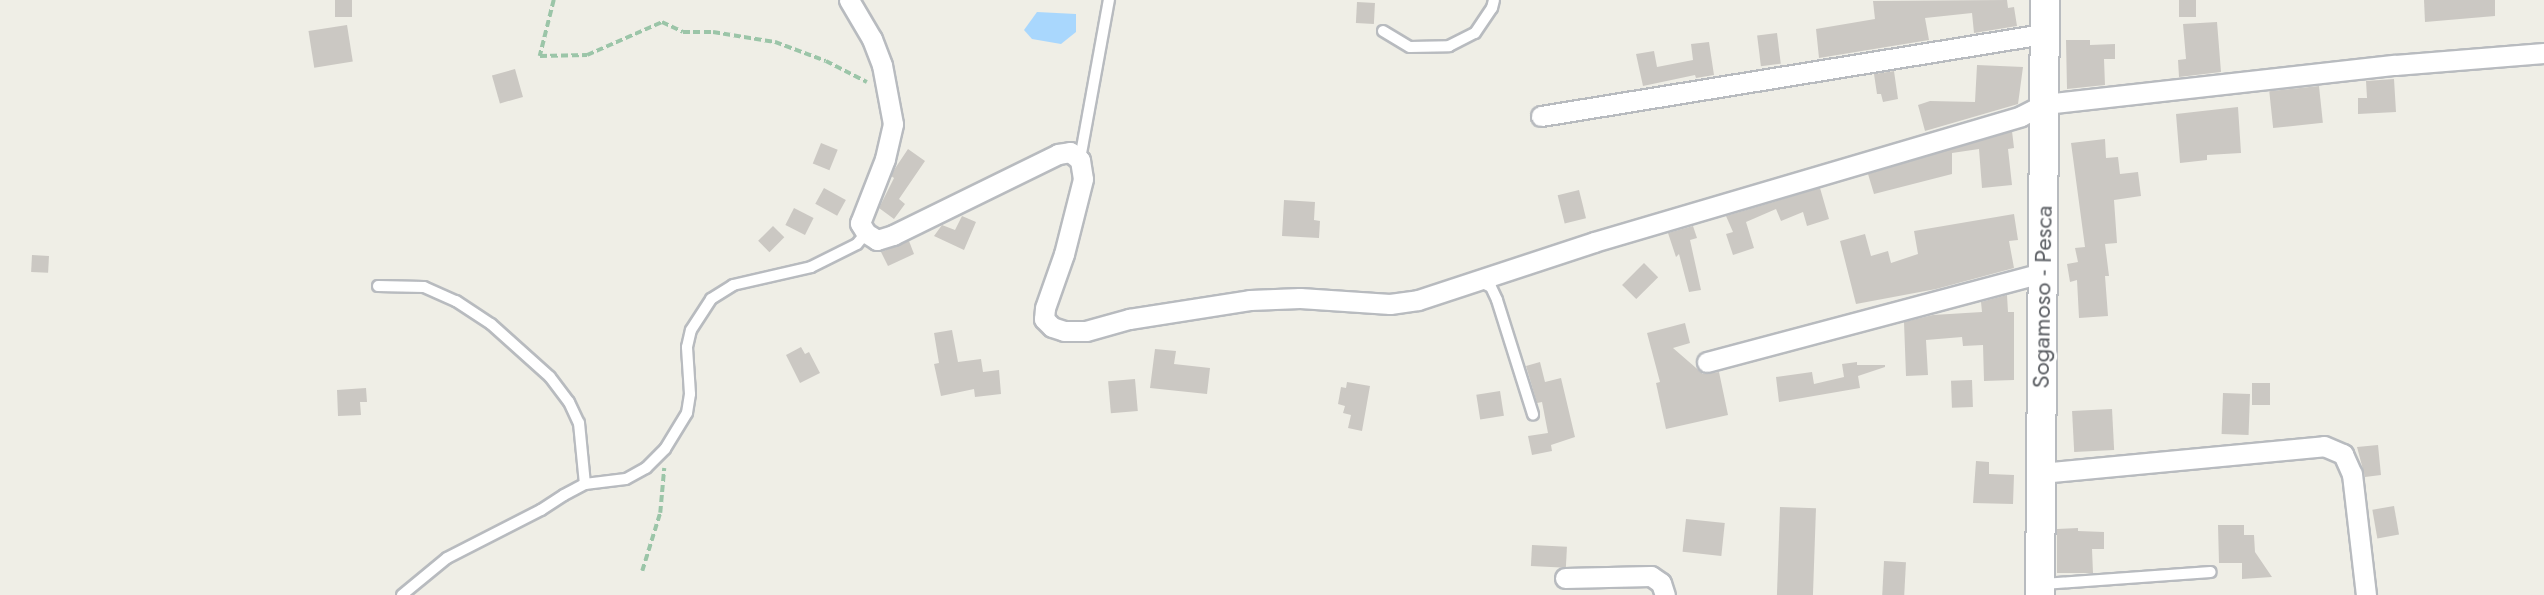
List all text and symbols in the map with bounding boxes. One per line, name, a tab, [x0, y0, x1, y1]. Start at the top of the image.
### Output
street label: Sogamoso - Pesca	[2026, 205, 2058, 389]

